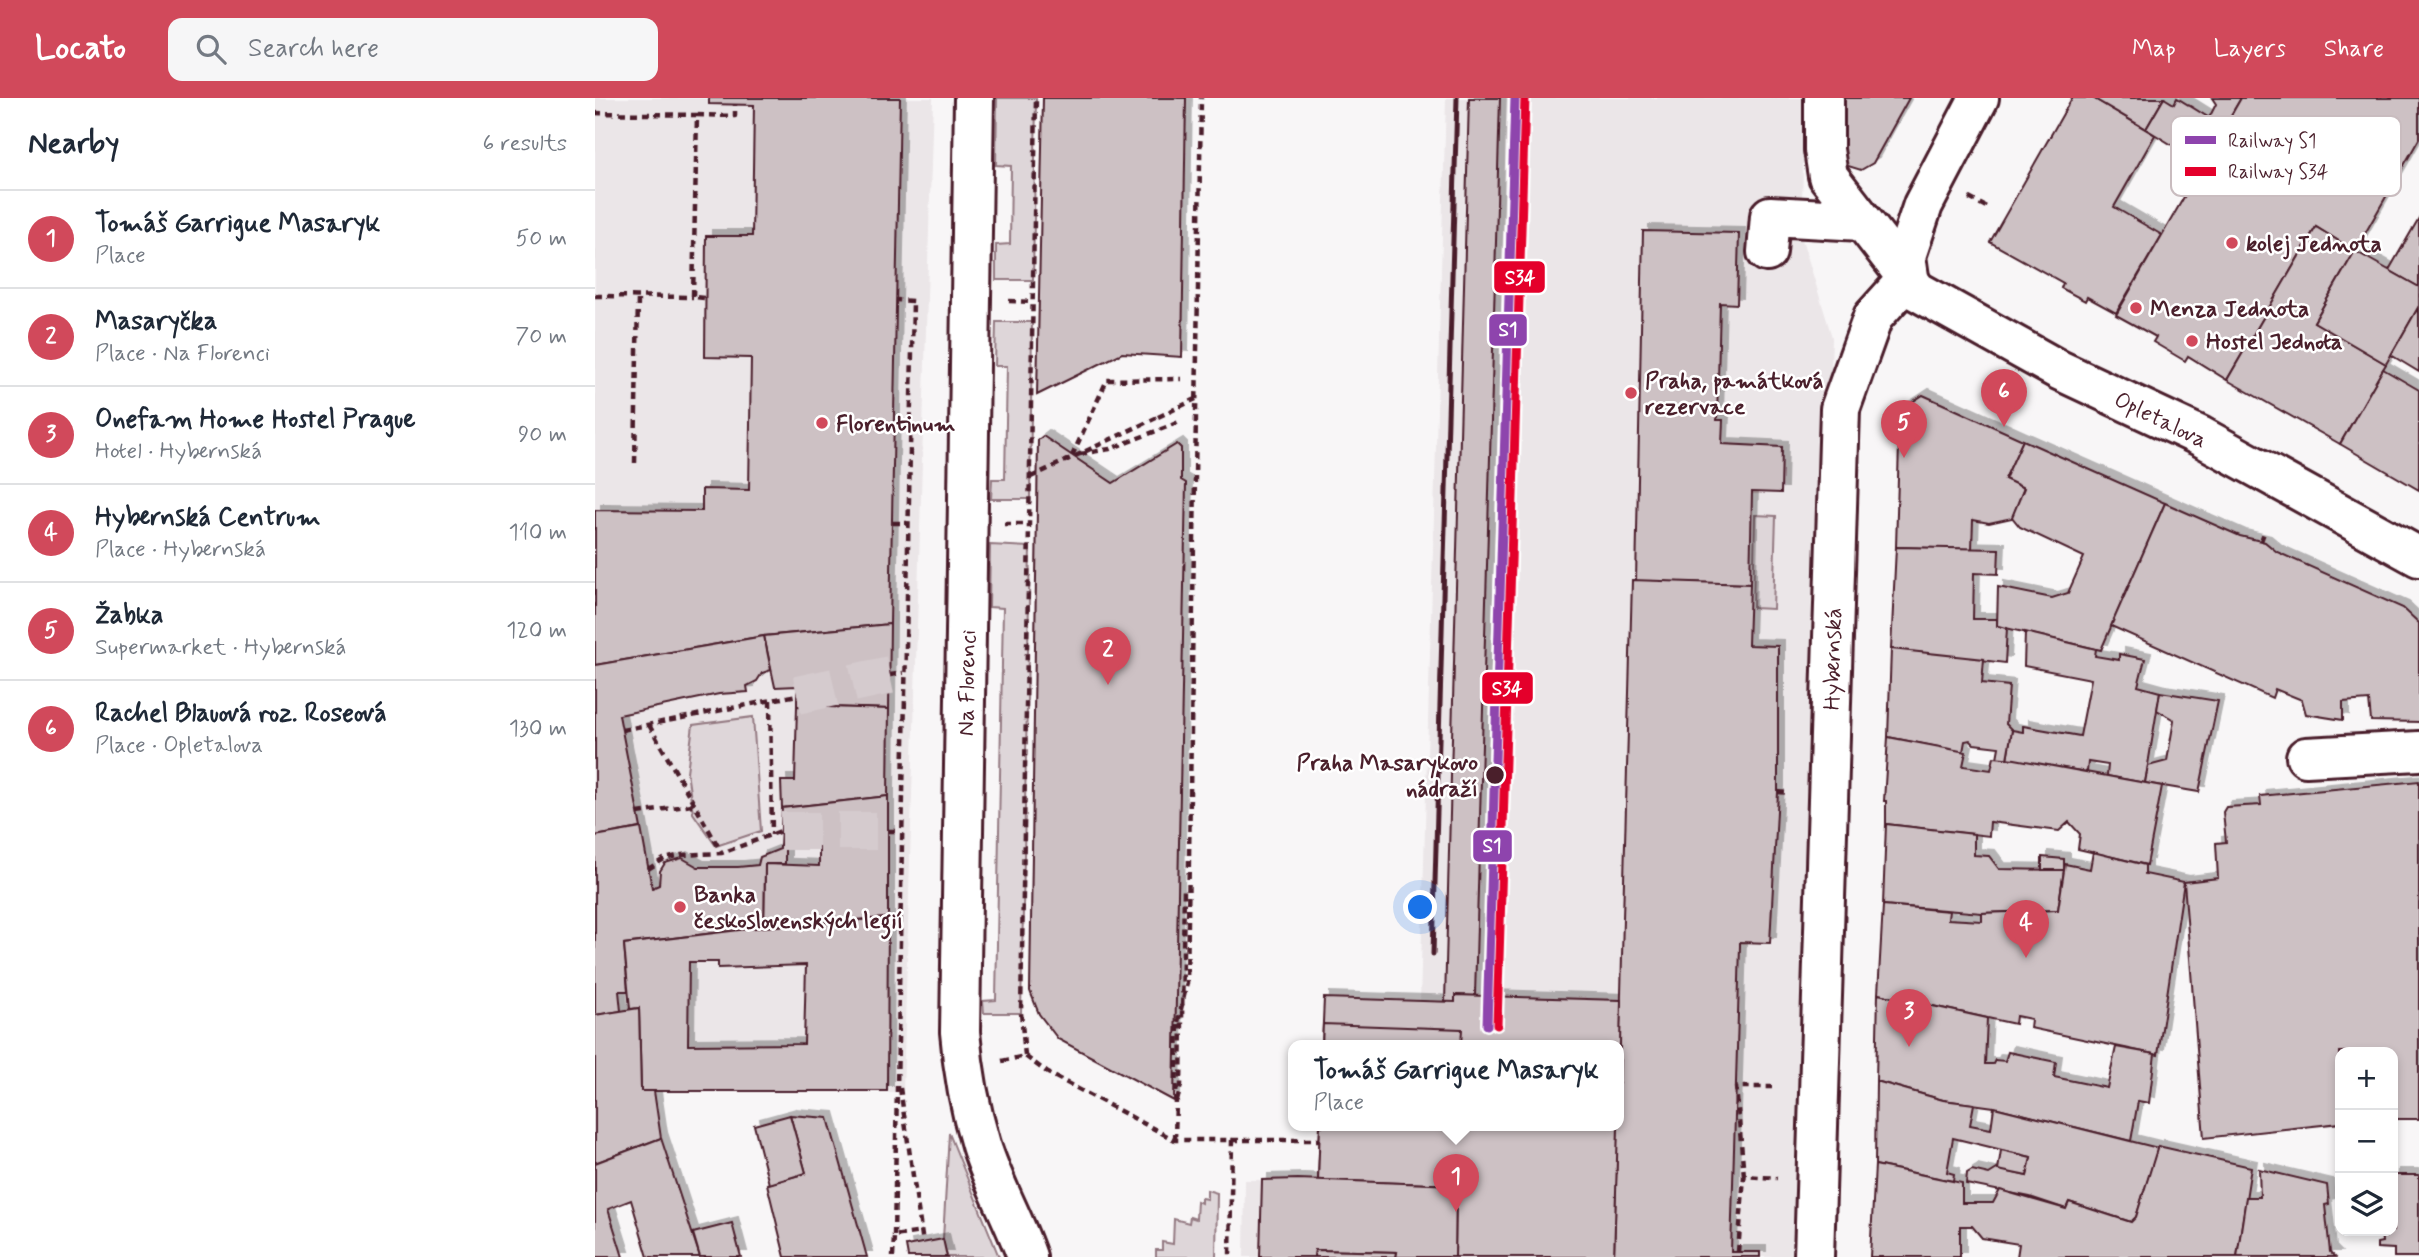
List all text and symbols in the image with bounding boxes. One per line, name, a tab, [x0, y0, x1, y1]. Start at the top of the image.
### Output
search box	[168, 18, 658, 81]
text: Locato	[35, 27, 126, 71]
icon: search	[192, 30, 230, 68]
text: Search here	[248, 32, 379, 66]
text: Map	[2132, 34, 2176, 65]
text: Layers	[2214, 34, 2286, 65]
text: Share	[2324, 34, 2384, 65]
legend	[2171, 116, 2401, 196]
text: Nearby	[28, 124, 119, 163]
text: 6 results	[483, 129, 567, 159]
text: Railway S1	[2228, 129, 2317, 155]
text: Railway S34	[2228, 160, 2328, 186]
text: Tomáš Garrigue Masaryk	[95, 207, 380, 241]
text: 1	[46, 224, 56, 254]
text: 50 m	[516, 224, 567, 254]
place label: kolej Jednota	[2246, 230, 2382, 260]
marker: kolej Jednota	[2224, 235, 2240, 251]
text: Place	[95, 241, 146, 271]
line badge: S34	[1493, 260, 1546, 294]
text: S34	[1505, 266, 1536, 291]
place label: Menza Jednota	[2150, 295, 2309, 325]
marker: Menza Jednota	[2128, 300, 2144, 316]
text: Masaryčka	[95, 305, 217, 339]
line badge: S1	[1488, 313, 1528, 347]
text: S1	[1498, 318, 1518, 343]
text: 2	[45, 322, 57, 352]
text: 70 m	[515, 322, 567, 352]
place label: Hostel Jednota	[2206, 328, 2343, 358]
marker: Hostel Jednota	[2184, 333, 2200, 349]
text: Place · Na Florenci	[95, 339, 270, 369]
place label: Praha, památková rezervace	[1645, 367, 1823, 423]
pin: 6	[1981, 369, 2027, 427]
marker: Praha, památková rezervace	[1623, 385, 1639, 401]
street label: Opletalova	[2109, 385, 2211, 456]
pin: 5	[1881, 400, 1927, 458]
text: Onefam Home Hostel Prague	[95, 403, 415, 437]
place label: Florentinum	[836, 410, 955, 440]
marker: Florentinum	[814, 415, 830, 431]
text: 3	[46, 420, 56, 450]
text: 90 m	[518, 420, 567, 450]
text: Hotel · Hybernská	[95, 437, 262, 467]
text: Hybernská Centrum	[95, 501, 320, 535]
text: 4	[44, 518, 58, 548]
text: 110 m	[508, 518, 567, 548]
text: Place · Hybernská	[95, 535, 266, 565]
text: Žabka	[95, 599, 163, 633]
street label: Hybernská	[1818, 607, 1850, 711]
text: 5	[44, 616, 58, 646]
text: 120 m	[506, 616, 567, 646]
pin: 2	[1085, 627, 1131, 685]
street label: Na Florenci	[952, 629, 984, 737]
text: Supermarket · Hybernská	[95, 633, 347, 663]
line badge: S34	[1481, 671, 1534, 705]
text: S34	[1492, 677, 1523, 702]
text: Rachel Blauová roz. Roseová	[95, 697, 387, 731]
text: 6	[45, 714, 57, 744]
text: 130 m	[509, 714, 567, 744]
text: Place · Opletalova	[95, 731, 263, 761]
place label: Praha Masarykovo nádraží	[1297, 749, 1478, 805]
marker: Praha Masarykovo nádraží	[1484, 764, 1506, 786]
line badge: S1	[1472, 829, 1513, 863]
text: S1	[1482, 834, 1502, 859]
place label: Banka československých legií	[694, 881, 903, 940]
your location	[1403, 890, 1437, 924]
marker: Banka československých legií	[672, 899, 688, 915]
pin: 4	[2003, 900, 2049, 958]
pin: 3	[1886, 989, 1932, 1047]
popup	[1288, 1040, 1624, 1131]
map controls	[2335, 1047, 2398, 1236]
button: +	[2335, 1047, 2398, 1110]
text: Tomáš Garrigue Masaryk	[1313, 1054, 1599, 1088]
text: Place	[1313, 1088, 1364, 1118]
button: −	[2335, 1110, 2398, 1173]
pin: 1	[1433, 1154, 1479, 1212]
button: layers	[2335, 1173, 2398, 1236]

